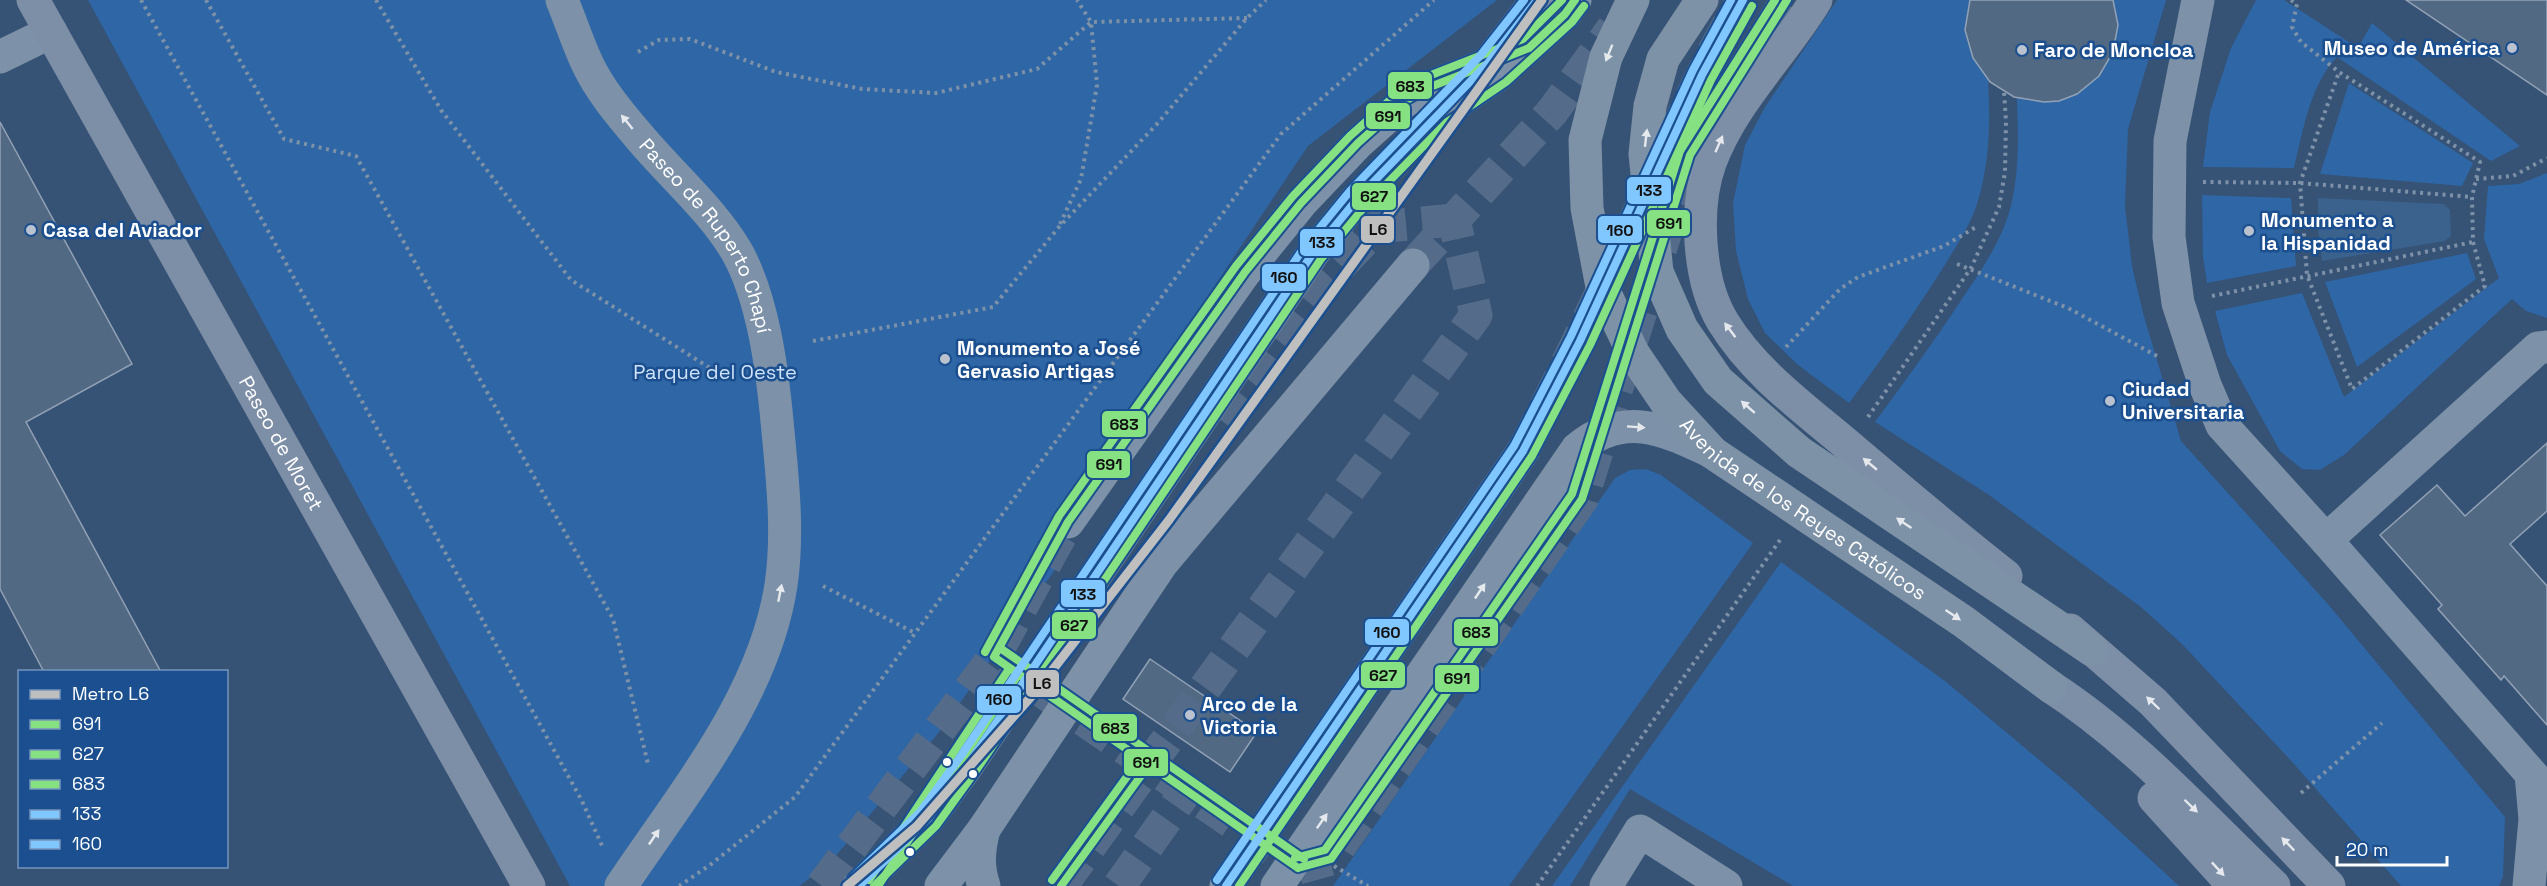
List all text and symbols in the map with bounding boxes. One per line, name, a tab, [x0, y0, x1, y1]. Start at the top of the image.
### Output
place label: Museo de América	[2324, 35, 2500, 61]
place label: Faro de Moncloa	[2034, 37, 2194, 63]
marker: Museo de América	[2505, 41, 2519, 55]
marker: Faro de Moncloa	[2015, 43, 2029, 57]
one-way arrow	[1604, 44, 1613, 62]
line badge: 683	[1387, 71, 1433, 100]
text: 683	[1395, 76, 1425, 97]
line badge: 691	[1365, 102, 1411, 130]
text: 691	[1374, 106, 1402, 127]
one-way arrow	[620, 114, 633, 130]
one-way arrow	[1642, 128, 1651, 147]
street label: Paseo de Ruperto Chapí	[633, 133, 777, 336]
one-way arrow	[1714, 134, 1724, 152]
line badge: 133	[1626, 176, 1672, 205]
text: 133	[1636, 180, 1663, 201]
line badge: 627	[1351, 182, 1397, 211]
text: 627	[1360, 186, 1388, 207]
place label: Monumento a la Hispanidad	[2261, 207, 2394, 256]
line badge: 691	[1646, 209, 1691, 237]
text: 691	[1655, 213, 1683, 234]
line badge: L6	[1360, 215, 1395, 244]
line badge: 160	[1597, 215, 1643, 244]
place label: Casa del Aviador	[43, 217, 202, 243]
text: L6	[1369, 219, 1387, 240]
text: 160	[1606, 220, 1634, 241]
marker: Casa del Aviador	[24, 223, 38, 237]
marker: Monumento a la Hispanidad	[2242, 224, 2256, 238]
line badge: 133	[1299, 228, 1344, 257]
text: 133	[1309, 232, 1336, 253]
line badge: 160	[1261, 263, 1307, 292]
text: 160	[1270, 267, 1298, 288]
one-way arrow	[1724, 323, 1736, 338]
place label: Monumento a José Gervasio Artigas	[957, 335, 1140, 384]
marker: Monumento a José Gervasio Artigas	[938, 352, 952, 366]
park label: Parque del Oeste	[633, 359, 797, 385]
street label: Paseo de Moret	[233, 371, 329, 515]
place label: Ciudad Universitaria	[2122, 376, 2245, 425]
marker: Ciudad Universitaria	[2103, 394, 2117, 408]
one-way arrow	[1740, 401, 1756, 414]
line badge: 683	[1101, 410, 1147, 438]
street label: Avenida de los Reyes Católicos	[1674, 412, 1931, 606]
text: 683	[1109, 414, 1139, 435]
one-way arrow	[1626, 422, 1645, 432]
line badge: 691	[1086, 450, 1131, 479]
text: 691	[1095, 454, 1123, 475]
one-way arrow	[1863, 458, 1878, 471]
one-way arrow	[1897, 517, 1913, 529]
line badge: 133	[1060, 579, 1106, 608]
one-way arrow	[776, 583, 785, 602]
one-way arrow	[1474, 583, 1485, 599]
text: 133	[1070, 584, 1097, 605]
one-way arrow	[1945, 609, 1961, 621]
line badge: 627	[1051, 611, 1097, 640]
text: 627	[1060, 615, 1088, 636]
line badge: 160	[1364, 618, 1410, 646]
line badge: 683	[1453, 618, 1499, 647]
text: 160	[1373, 622, 1401, 643]
text: 683	[1461, 622, 1491, 643]
line badge: 627	[1360, 661, 1406, 689]
line badge: 691	[1434, 664, 1480, 693]
text: 627	[1369, 665, 1397, 686]
text: 691	[1443, 668, 1471, 689]
line badge: L6	[1025, 669, 1060, 698]
legend	[18, 670, 228, 868]
text: L6	[1033, 673, 1051, 694]
text: Metro L6	[72, 682, 149, 705]
line badge: 160	[976, 685, 1022, 714]
text: 160	[985, 689, 1013, 710]
place label: Arco de la Victoria	[1202, 691, 1298, 740]
one-way arrow	[2146, 696, 2161, 710]
marker: Arco de la Victoria	[1183, 708, 1197, 722]
text: 691	[72, 712, 102, 735]
line badge: 683	[1092, 713, 1138, 742]
text: 683	[1100, 718, 1130, 739]
text: 627	[72, 742, 104, 765]
line badge: 691	[1123, 748, 1169, 777]
text: 691	[1132, 752, 1160, 773]
unlabelled marker	[941, 756, 953, 768]
unlabelled marker	[967, 768, 979, 780]
text: 683	[72, 772, 105, 795]
one-way arrow	[2183, 799, 2198, 813]
text: 133	[72, 802, 101, 825]
one-way arrow	[1316, 813, 1328, 829]
scale bar	[2337, 829, 2446, 867]
one-way arrow	[648, 830, 660, 846]
text: 160	[72, 832, 102, 855]
one-way arrow	[2282, 837, 2296, 851]
text: 20 m	[2346, 838, 2389, 861]
unlabelled marker	[904, 846, 916, 858]
one-way arrow	[2211, 861, 2224, 876]

